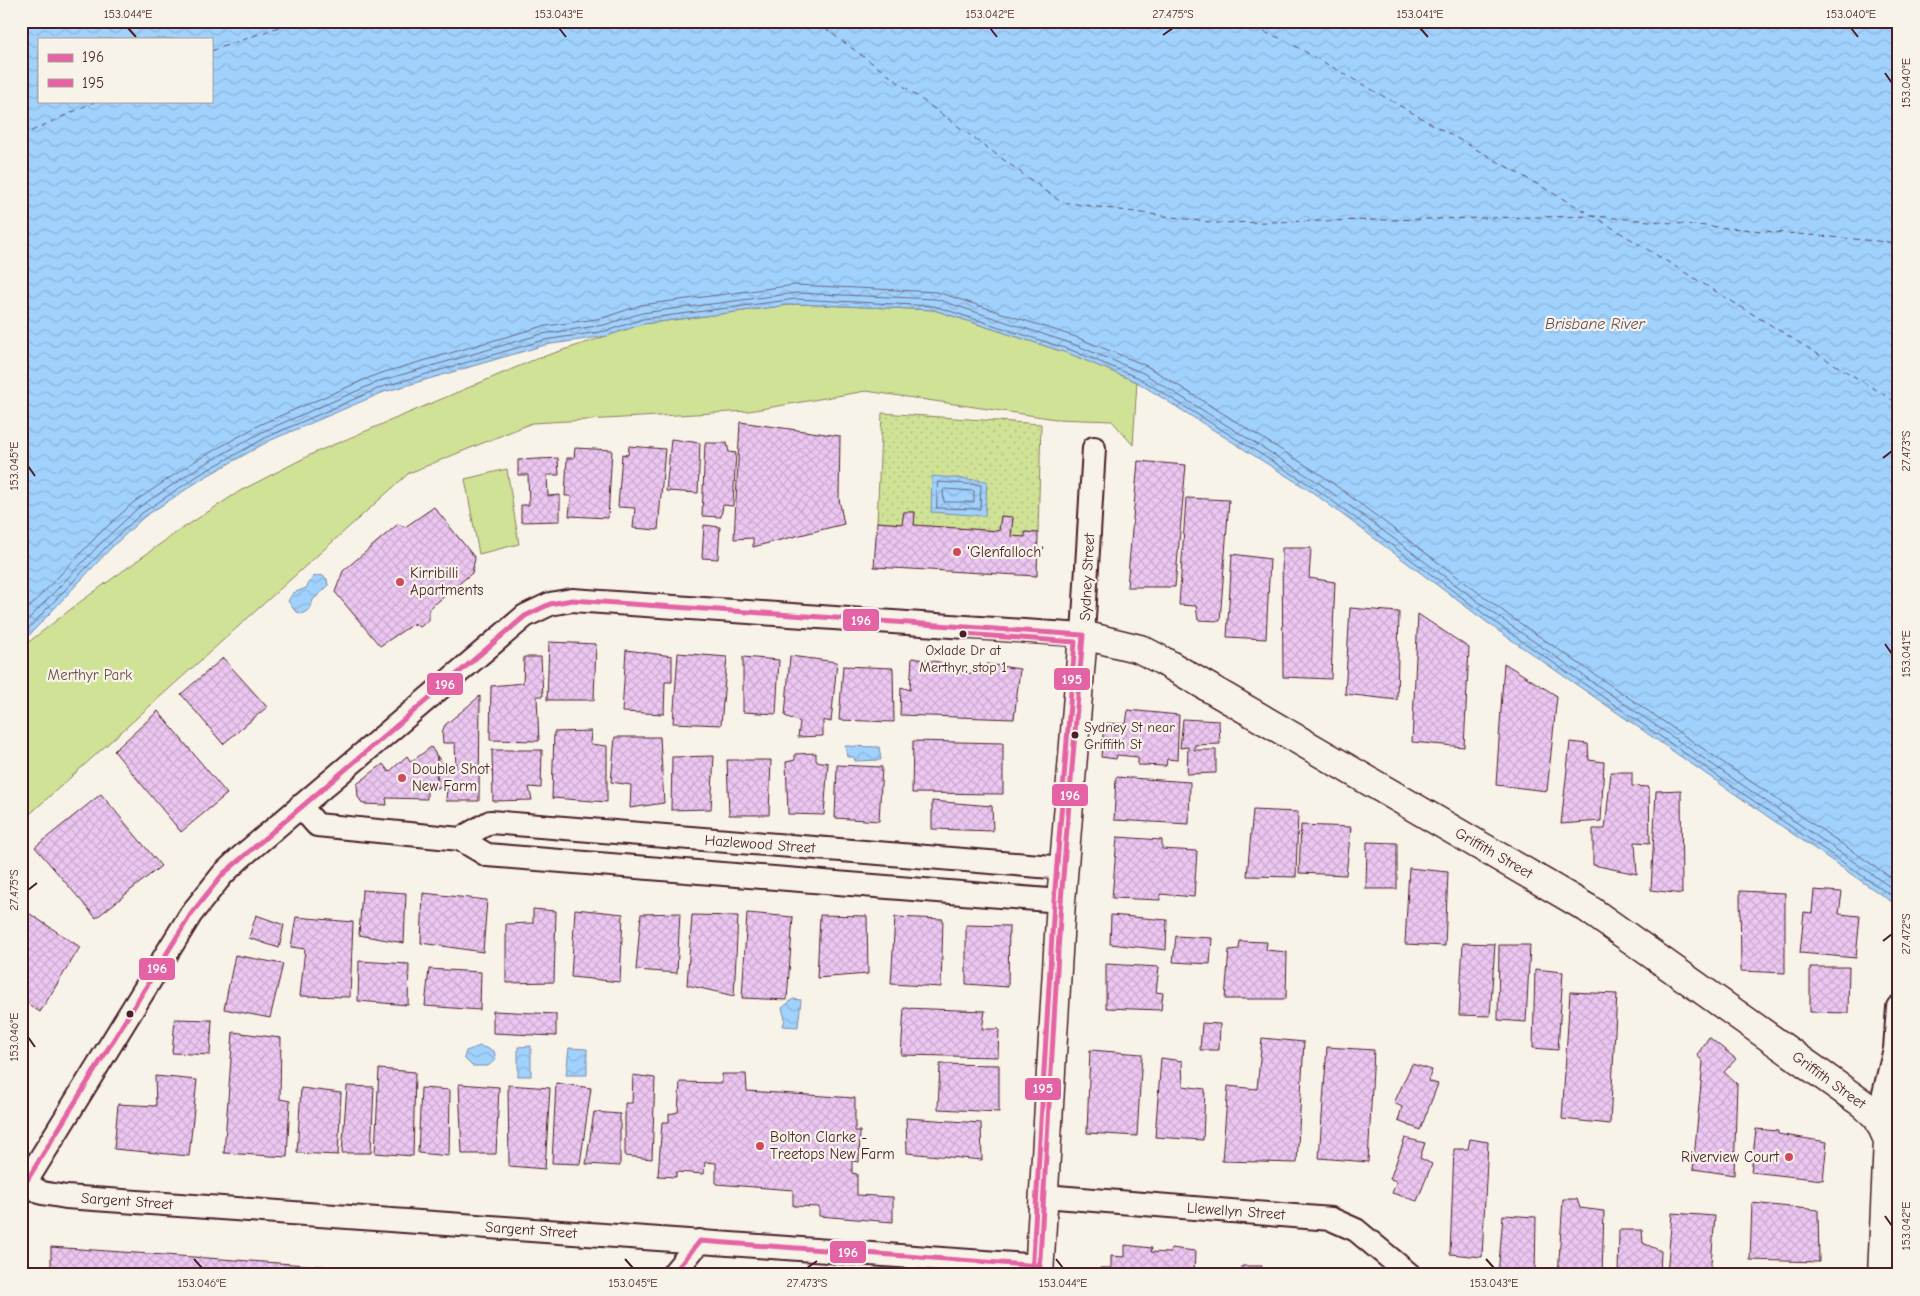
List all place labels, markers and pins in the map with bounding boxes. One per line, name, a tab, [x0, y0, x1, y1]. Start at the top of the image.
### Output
place label: 'Glenfalloch'	[967, 543, 1044, 561]
marker: 'Glenfalloch'	[951, 546, 963, 558]
place label: Kirribilli Apartments	[410, 564, 483, 599]
marker: Kirribilli Apartments	[394, 576, 406, 588]
marker: Oxlade Dr at Merthyr, stop 1	[958, 629, 968, 639]
place label: Oxlade Dr at Merthyr, stop 1	[919, 642, 1007, 676]
place label: Sydney St near Griffith St	[1084, 719, 1175, 753]
marker: Sydney St near Griffith St	[1070, 730, 1080, 740]
place label: Double Shot New Farm	[412, 760, 490, 795]
marker: Double Shot New Farm	[396, 772, 408, 784]
unlabelled marker	[125, 1009, 135, 1019]
place label: Bolton Clarke - Treetops New Farm	[770, 1128, 895, 1163]
marker: Bolton Clarke - Treetops New Farm	[754, 1140, 766, 1152]
place label: Riverview Court	[1681, 1148, 1780, 1166]
marker: Riverview Court	[1783, 1151, 1795, 1163]

